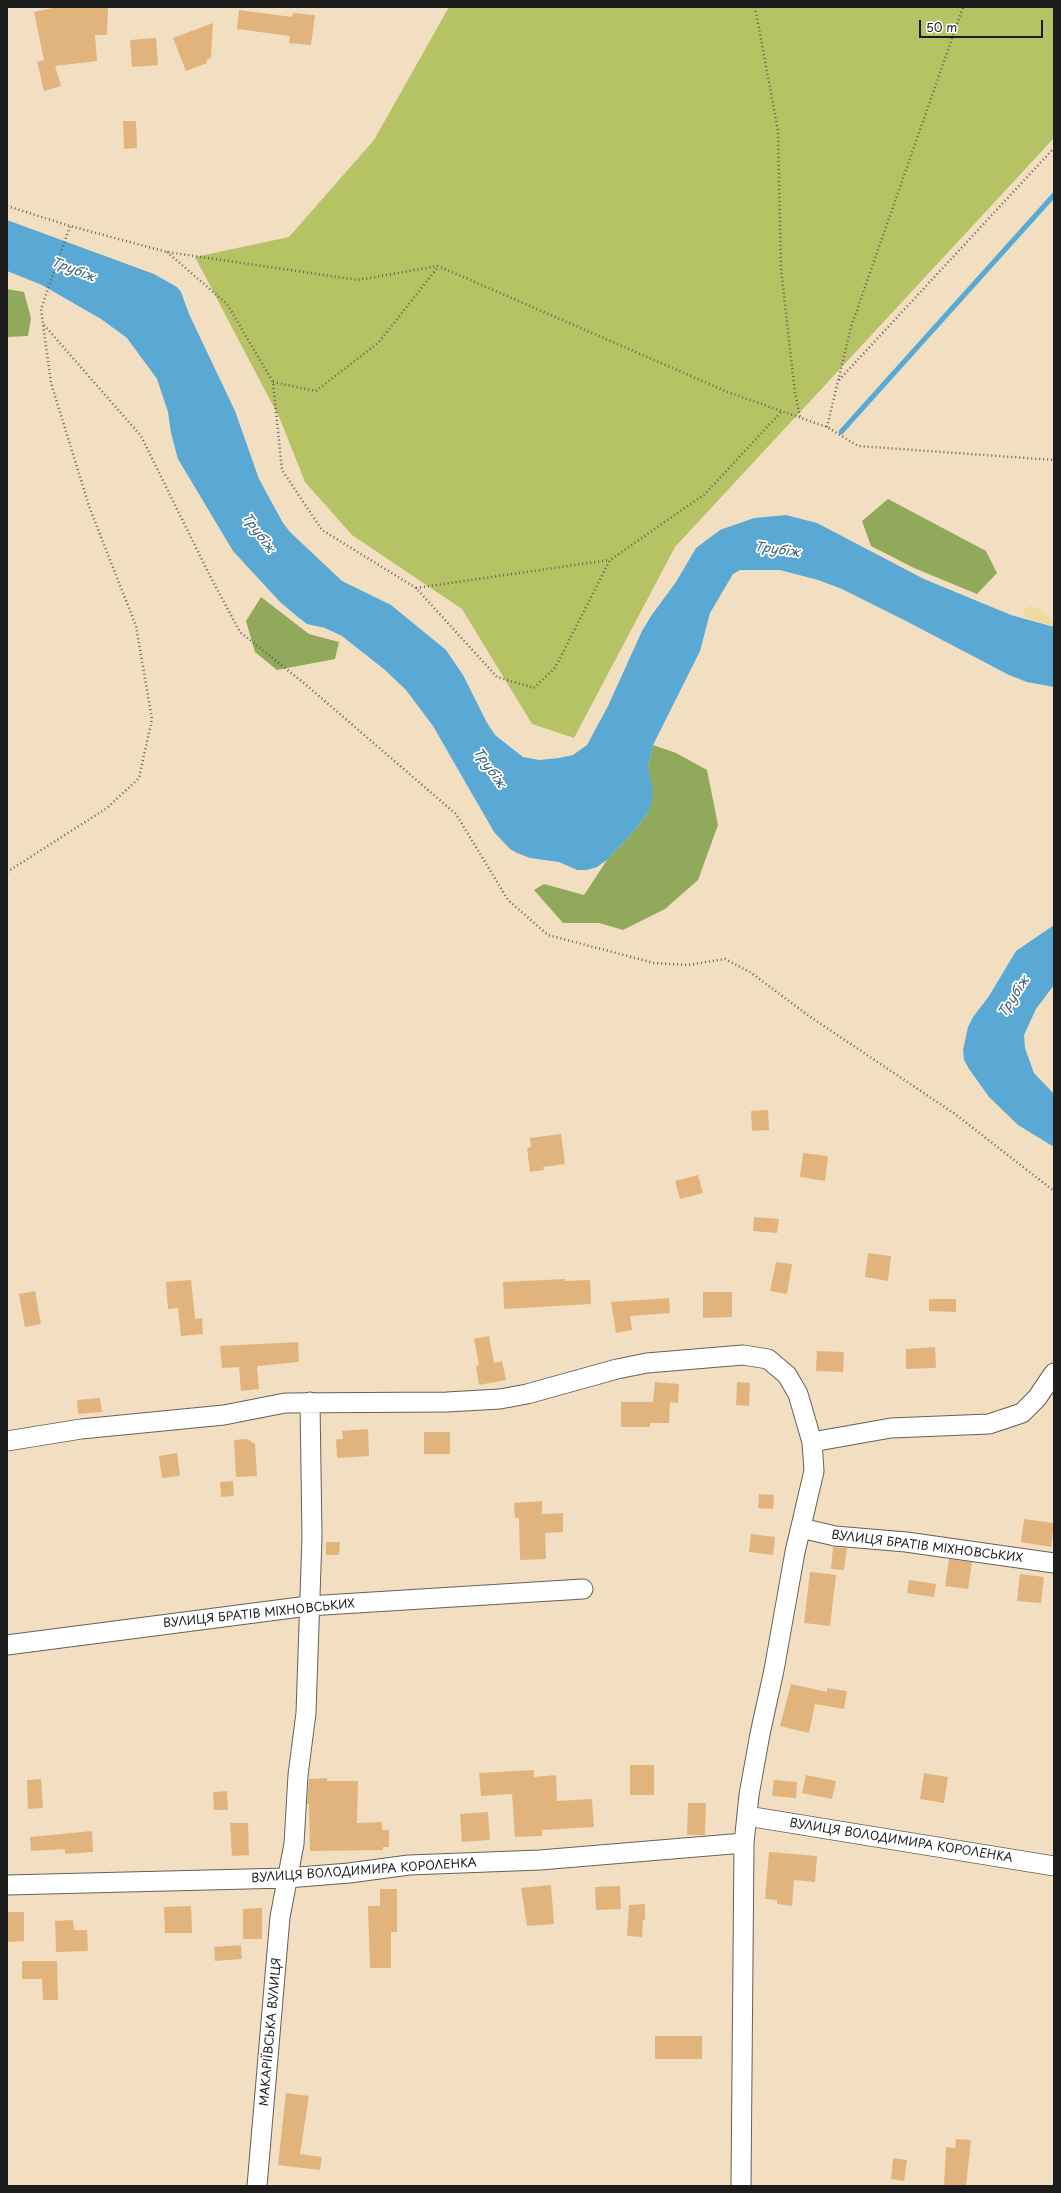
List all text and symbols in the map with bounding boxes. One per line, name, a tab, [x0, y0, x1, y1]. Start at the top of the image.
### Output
scale bar	[921, 12, 1045, 38]
text: 50 m	[926, 18, 957, 36]
water label: Трубіж	[49, 255, 97, 285]
water label: Трубіж	[238, 510, 278, 556]
water label: Трубіж	[753, 539, 801, 561]
water label: Трубіж	[470, 745, 508, 791]
water label: Трубіж	[995, 974, 1033, 1020]
street label: ВУЛИЦЯ БРАТІВ МІХНОВСЬКИХ	[830, 1528, 1024, 1566]
street label: ВУЛИЦЯ БРАТІВ МІХНОВСЬКИХ	[162, 1597, 356, 1631]
street label: ВУЛИЦЯ ВОЛОДИМИРА КОРОЛЕНКА	[788, 1816, 1014, 1866]
street label: ВУЛИЦЯ ВОЛОДИМИРА КОРОЛЕНКА	[251, 1856, 477, 1886]
street label: МАКАРІЇВСЬКА ВУЛИЦЯ	[257, 1957, 285, 2107]

